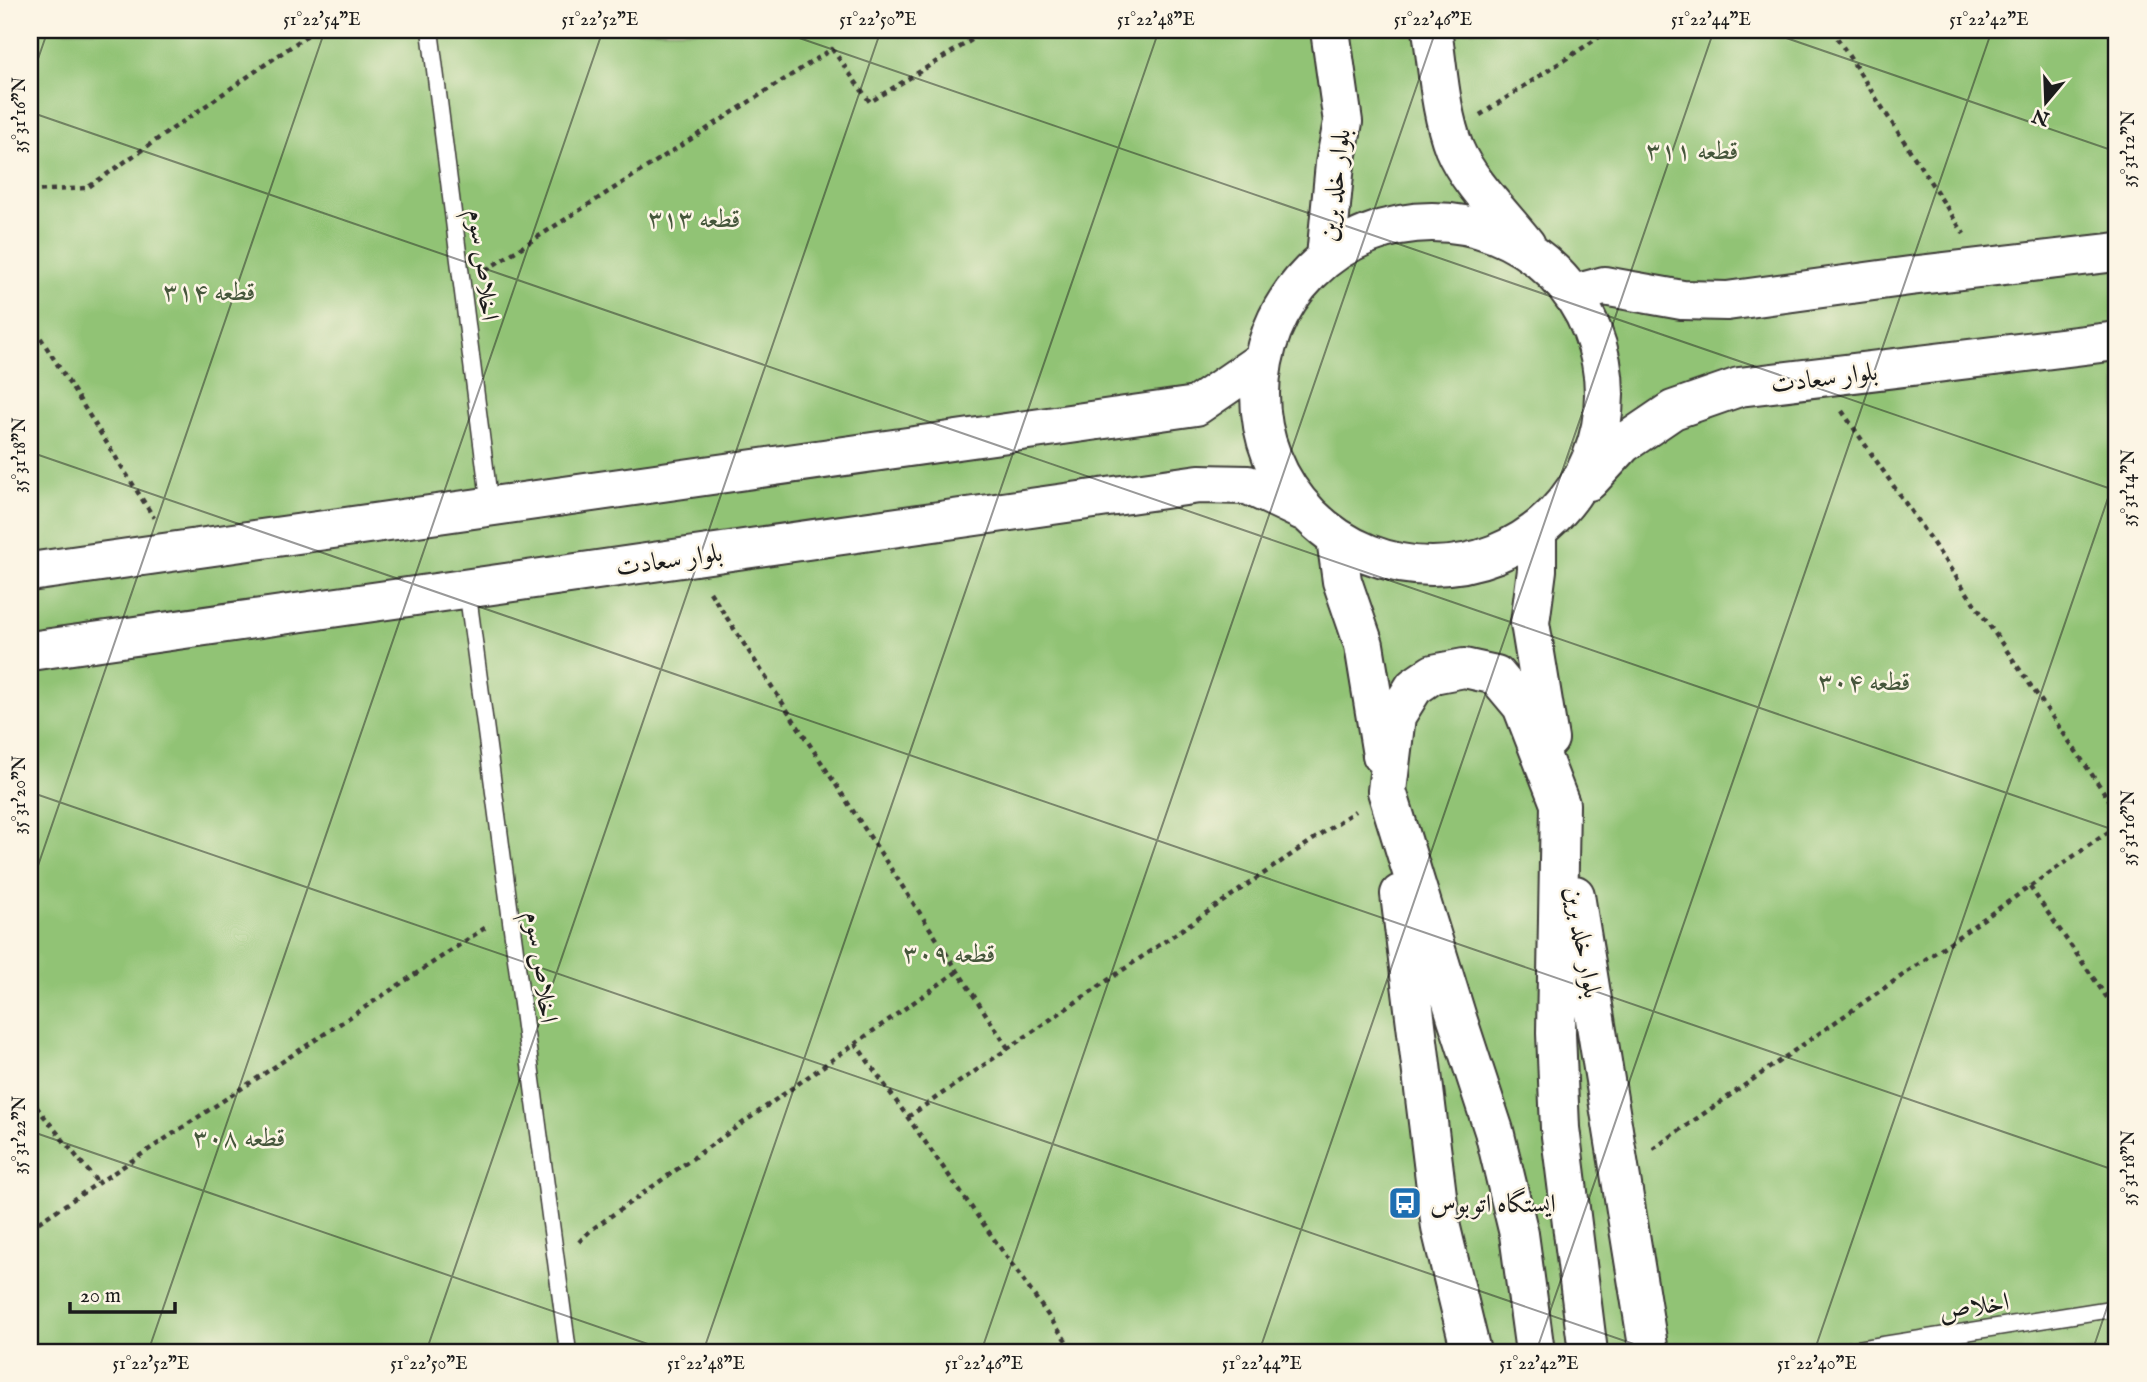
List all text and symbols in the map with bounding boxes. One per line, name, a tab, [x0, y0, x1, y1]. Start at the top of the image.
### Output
text: 51°22'54"E	[283, 9, 361, 32]
text: 51°22'52"E	[561, 9, 639, 32]
text: 51°22'50"E	[839, 9, 917, 32]
text: 51°22'48"E	[1117, 9, 1195, 32]
text: 51°22'46"E	[1394, 9, 1472, 32]
text: 51°22'44"E	[1671, 9, 1751, 32]
text: 51°22'42"E	[1949, 9, 2029, 32]
north arrow	[2010, 66, 2080, 136]
text: 35°31'16"N	[9, 77, 32, 153]
text: N	[2029, 102, 2054, 131]
text: 35°31'12"N	[2118, 110, 2141, 188]
street label: بلوار خلد برین	[1312, 127, 1359, 243]
park label: قطعه ۳۱۱	[1646, 135, 1738, 168]
park label: قطعه ۳۱۳	[648, 203, 740, 236]
street label: اخلاص سوم	[454, 208, 506, 323]
park label: قطعه ۳۱۴	[163, 276, 255, 309]
street label: بلوار سعادت	[1769, 356, 1880, 401]
text: 35°31'18"N	[9, 417, 32, 493]
text: 35°31'14"N	[2118, 449, 2141, 527]
street label: بلوار سعادت	[614, 537, 725, 584]
park label: قطعه ۳۰۴	[1818, 666, 1910, 699]
text: 35°31'20"N	[9, 755, 32, 835]
text: 35°31'16"N	[2118, 790, 2141, 866]
street label: بلوار خلد برین	[1556, 884, 1609, 1001]
street label: اخلاص سوم	[511, 909, 565, 1026]
park label: قطعه ۳۰۹	[903, 938, 995, 971]
text: 35°31'22"N	[9, 1095, 32, 1174]
park label: قطعه ۳۰۸	[193, 1122, 285, 1155]
text: 35°31'18"N	[2118, 1130, 2141, 1206]
bus stop icon: ایستگاه اتوبوس	[1386, 1184, 1424, 1222]
place label: ایستگاه اتوبوس	[1430, 1187, 1556, 1221]
scale bar	[70, 1270, 175, 1314]
text: 20 m	[80, 1283, 121, 1310]
street label: اخلاص	[1937, 1286, 2012, 1329]
text: 51°22'52"E	[112, 1353, 190, 1376]
text: 51°22'50"E	[390, 1353, 468, 1376]
text: 51°22'48"E	[667, 1353, 745, 1376]
text: 51°22'46"E	[945, 1353, 1023, 1376]
text: 51°22'44"E	[1222, 1353, 1302, 1376]
text: 51°22'42"E	[1499, 1353, 1579, 1376]
text: 51°22'40"E	[1777, 1353, 1857, 1376]

